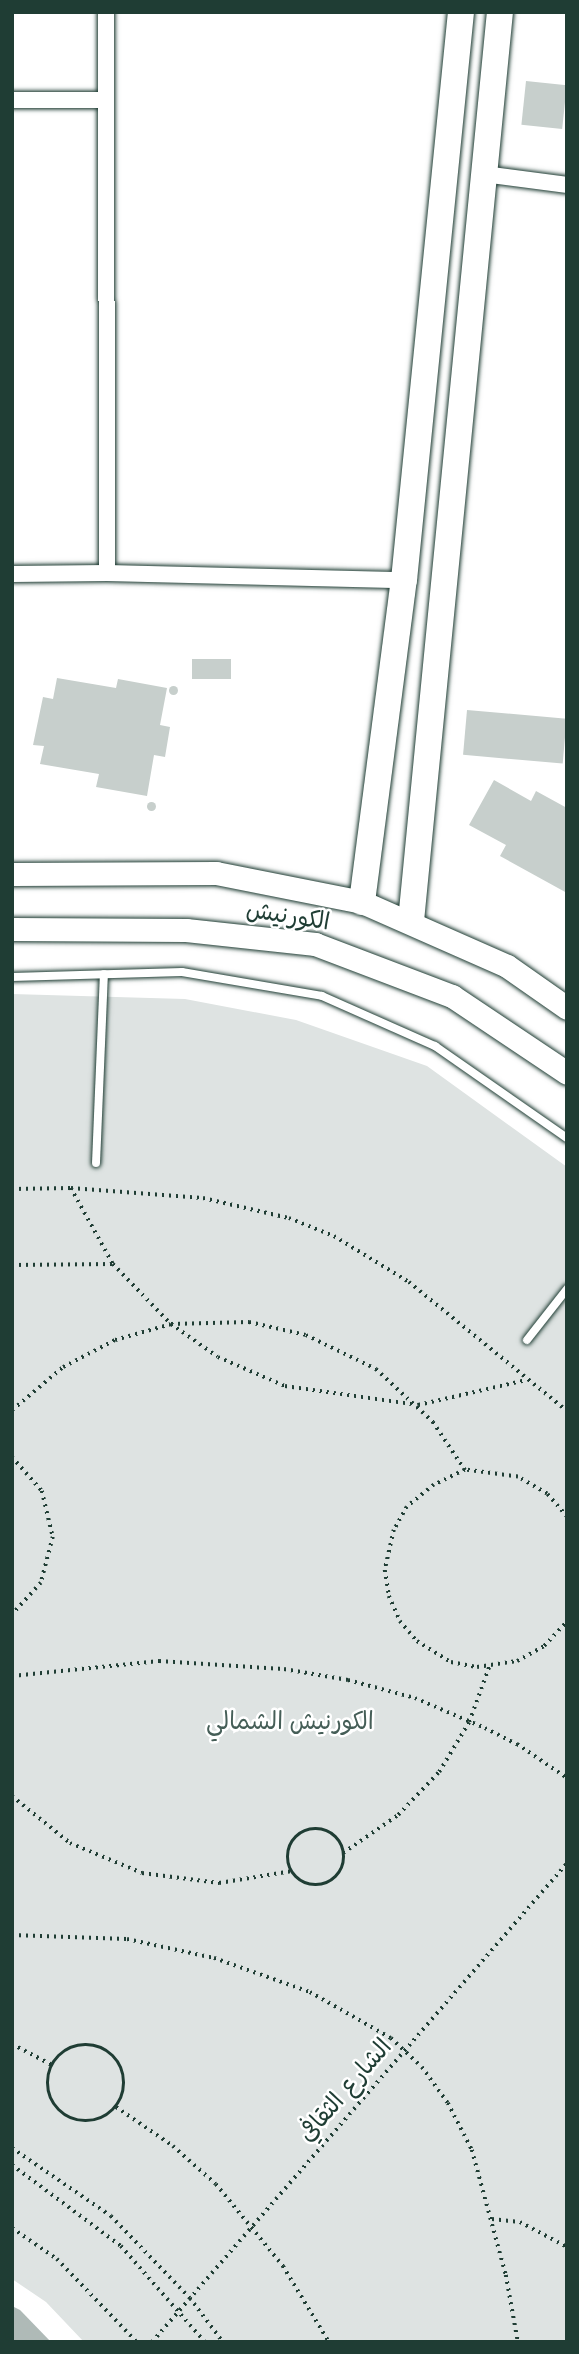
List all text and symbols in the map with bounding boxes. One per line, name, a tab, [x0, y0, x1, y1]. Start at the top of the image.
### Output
street label: الكورنيش	[244, 896, 332, 938]
park label: الكورنيش الشمالي	[206, 1709, 374, 1737]
street label: الشارع الثقافي	[293, 2033, 399, 2149]

